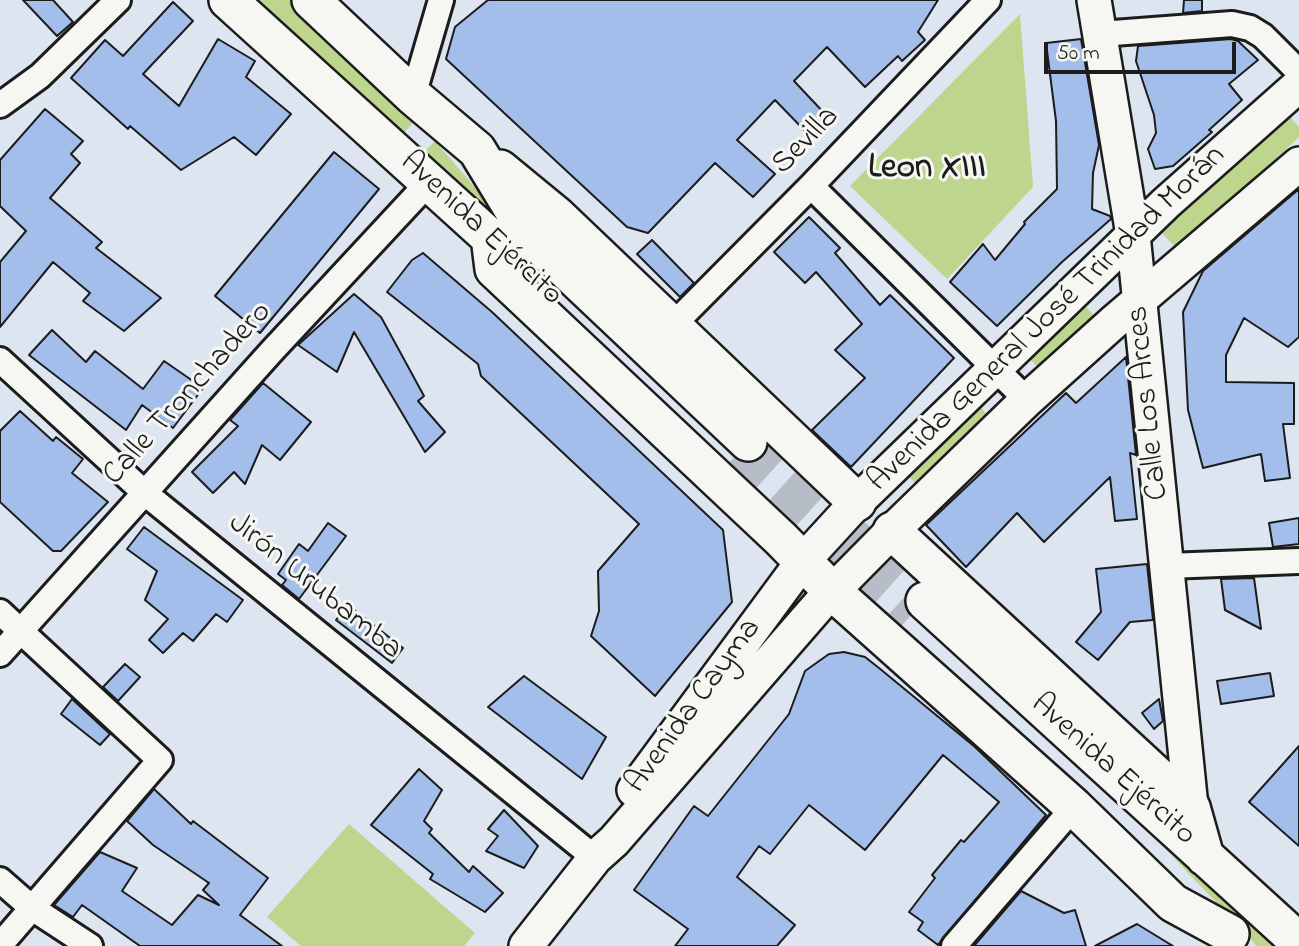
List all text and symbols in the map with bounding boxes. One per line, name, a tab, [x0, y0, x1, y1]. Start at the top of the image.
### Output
scale bar	[1047, 28, 1240, 72]
text: 50 m	[1057, 39, 1100, 69]
street label: Sevilla	[765, 100, 849, 184]
street label: Avenida General José Trinidad Morán	[861, 138, 1235, 502]
street label: Avenida Ejército	[390, 144, 570, 316]
district label: Leon XIII	[868, 149, 986, 191]
street label: Calle Tronchadero	[96, 295, 282, 495]
street label: Calle Los Arces	[1121, 304, 1179, 502]
street label: Jirón Urubamba	[219, 506, 409, 670]
street label: Avenida Cayma	[619, 612, 771, 802]
street label: Avenida Ejército	[1021, 687, 1203, 855]

